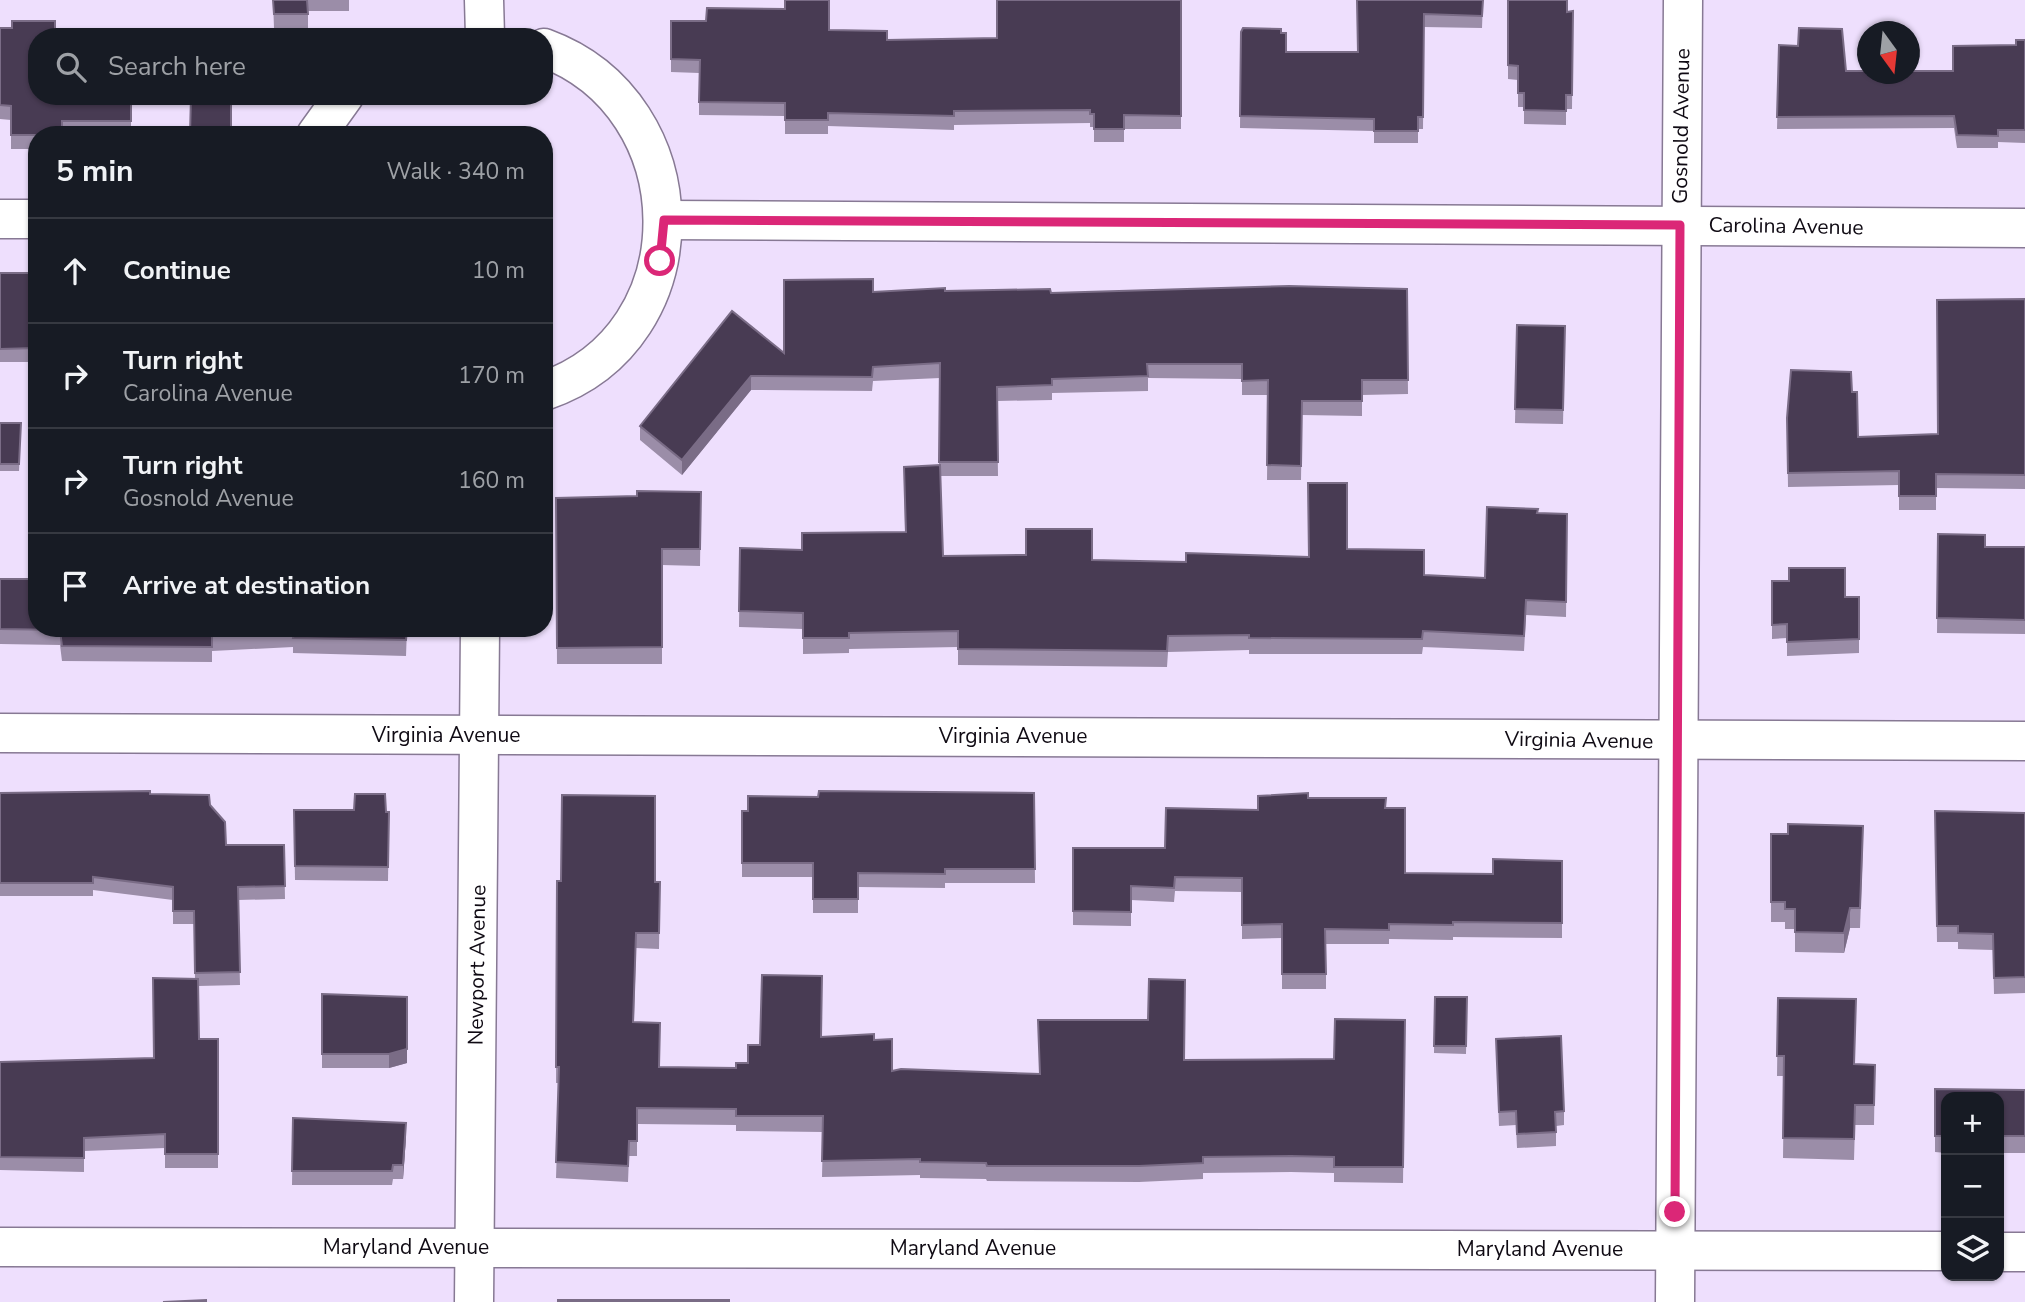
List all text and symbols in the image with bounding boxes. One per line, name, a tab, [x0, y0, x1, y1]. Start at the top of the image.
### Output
north arrow	[1857, 21, 1920, 84]
search box	[28, 28, 553, 105]
icon: search	[52, 48, 90, 86]
street label: Gosnold Avenue	[1666, 48, 1696, 204]
text: Search here	[108, 49, 246, 84]
text: 5 min	[56, 151, 134, 192]
text: Walk · 340 m	[386, 156, 525, 187]
street label: Carolina Avenue	[1708, 211, 1864, 241]
route start	[644, 245, 675, 276]
icon: ahead	[56, 252, 94, 290]
text: Continue	[123, 253, 231, 288]
text: 10 m	[472, 255, 525, 286]
text: Turn right	[123, 343, 242, 378]
icon: right	[56, 357, 94, 395]
text: 170 m	[458, 360, 525, 391]
text: Carolina Avenue	[123, 378, 293, 409]
text: Turn right	[123, 448, 242, 483]
icon: right	[56, 462, 94, 500]
text: 160 m	[458, 465, 525, 496]
text: Gosnold Avenue	[123, 483, 294, 514]
icon: arrive	[56, 567, 94, 605]
text: Arrive at destination	[123, 568, 370, 603]
street label: Virginia Avenue	[371, 721, 520, 749]
street label: Virginia Avenue	[938, 722, 1087, 750]
street label: Virginia Avenue	[1503, 725, 1654, 755]
street label: Newport Avenue	[462, 885, 492, 1045]
map controls	[1941, 1092, 2004, 1281]
button: +	[1941, 1092, 2004, 1155]
button: −	[1941, 1155, 2004, 1218]
route end	[1659, 1196, 1690, 1227]
button: layers	[1941, 1218, 2004, 1281]
street label: Maryland Avenue	[323, 1233, 489, 1261]
street label: Maryland Avenue	[890, 1234, 1056, 1262]
street label: Maryland Avenue	[1457, 1235, 1623, 1263]

